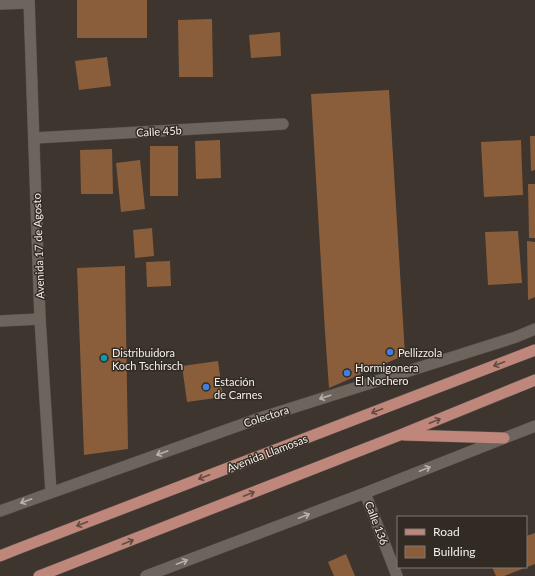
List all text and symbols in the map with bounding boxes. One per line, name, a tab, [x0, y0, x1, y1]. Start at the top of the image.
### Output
street label: Calle 45b	[136, 123, 182, 139]
street label: Avenida 17 de Agosto	[30, 193, 46, 299]
place label: Distribuidora Koch Tschirsch	[112, 346, 183, 372]
place label: Pellizzola	[398, 346, 442, 359]
marker: Pellizzola	[385, 347, 395, 357]
marker: Distribuidora Koch Tschirsch	[99, 353, 109, 363]
place label: Hormigonera El Nochero	[355, 361, 418, 387]
one-way arrow	[493, 361, 505, 368]
marker: Hormigonera El Nochero	[342, 368, 352, 378]
place label: Estación de Carnes	[214, 375, 263, 401]
marker: Estación de Carnes	[201, 382, 211, 392]
one-way arrow	[318, 394, 331, 401]
street label: Colectora	[242, 403, 290, 429]
one-way arrow	[372, 407, 384, 415]
one-way arrow	[428, 417, 440, 424]
street label: Avenida Llamosas	[225, 432, 309, 474]
one-way arrow	[156, 449, 168, 457]
one-way arrow	[419, 465, 431, 472]
one-way arrow	[198, 474, 210, 482]
one-way arrow	[242, 490, 254, 498]
one-way arrow	[20, 498, 32, 506]
street label: Calle 136	[363, 499, 391, 547]
one-way arrow	[298, 512, 310, 520]
legend	[397, 516, 527, 568]
one-way arrow	[77, 520, 89, 528]
text: Road	[433, 524, 460, 539]
one-way arrow	[121, 538, 133, 545]
text: Building	[433, 544, 476, 559]
one-way arrow	[176, 558, 188, 566]

